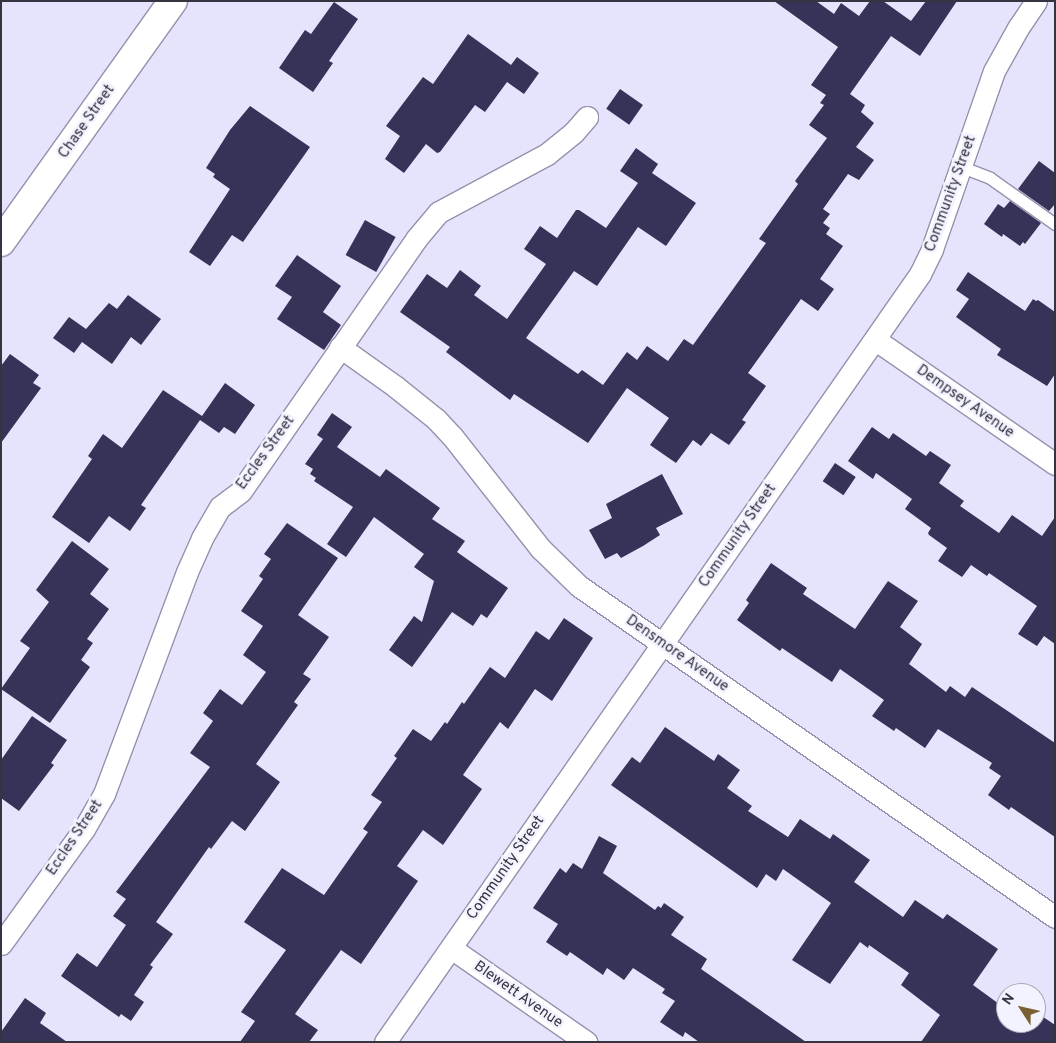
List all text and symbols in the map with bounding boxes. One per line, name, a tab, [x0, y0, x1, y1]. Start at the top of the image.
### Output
street label: Chase Street	[55, 82, 119, 162]
street label: Community Street	[922, 133, 980, 255]
street label: Dempsey Avenue	[912, 361, 1018, 443]
street label: Eccles Street	[233, 412, 299, 494]
street label: Community Street	[695, 481, 781, 591]
street label: Densmore Avenue	[622, 612, 732, 696]
street label: Eccles Street	[43, 797, 107, 879]
street label: Community Street	[463, 813, 549, 923]
street label: Blewett Avenue	[470, 958, 566, 1032]
north arrow	[996, 983, 1046, 1033]
text: N	[999, 991, 1019, 1009]

